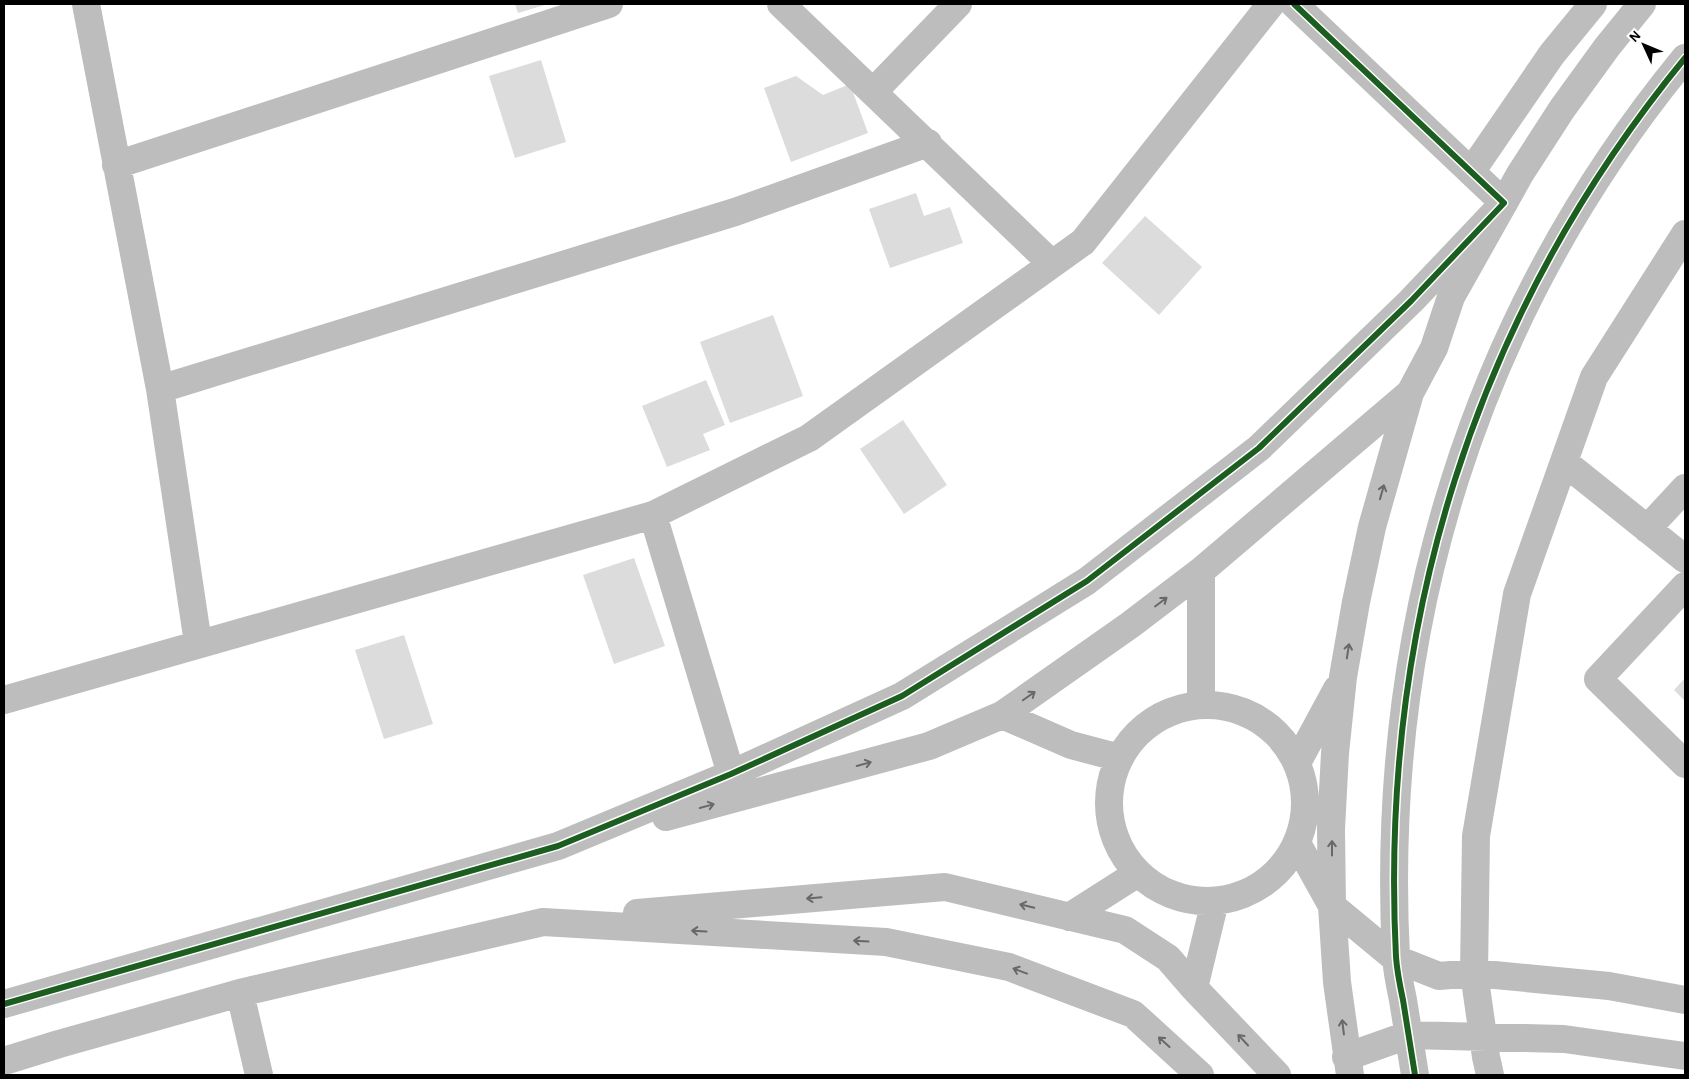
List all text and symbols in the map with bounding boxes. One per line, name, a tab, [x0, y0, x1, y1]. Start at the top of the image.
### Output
north arrow	[1619, 20, 1669, 70]
text: N	[1627, 28, 1644, 45]
one-way arrow	[1378, 485, 1388, 501]
one-way arrow	[1154, 596, 1167, 607]
one-way arrow	[1343, 643, 1353, 659]
one-way arrow	[1022, 691, 1036, 701]
one-way arrow	[855, 759, 871, 768]
one-way arrow	[698, 801, 714, 810]
one-way arrow	[1327, 840, 1336, 856]
one-way arrow	[807, 893, 823, 903]
one-way arrow	[1019, 901, 1035, 910]
one-way arrow	[691, 926, 707, 935]
one-way arrow	[854, 936, 870, 945]
one-way arrow	[1013, 966, 1029, 975]
one-way arrow	[1338, 1019, 1348, 1035]
one-way arrow	[1237, 1034, 1249, 1046]
one-way arrow	[1158, 1036, 1171, 1048]

